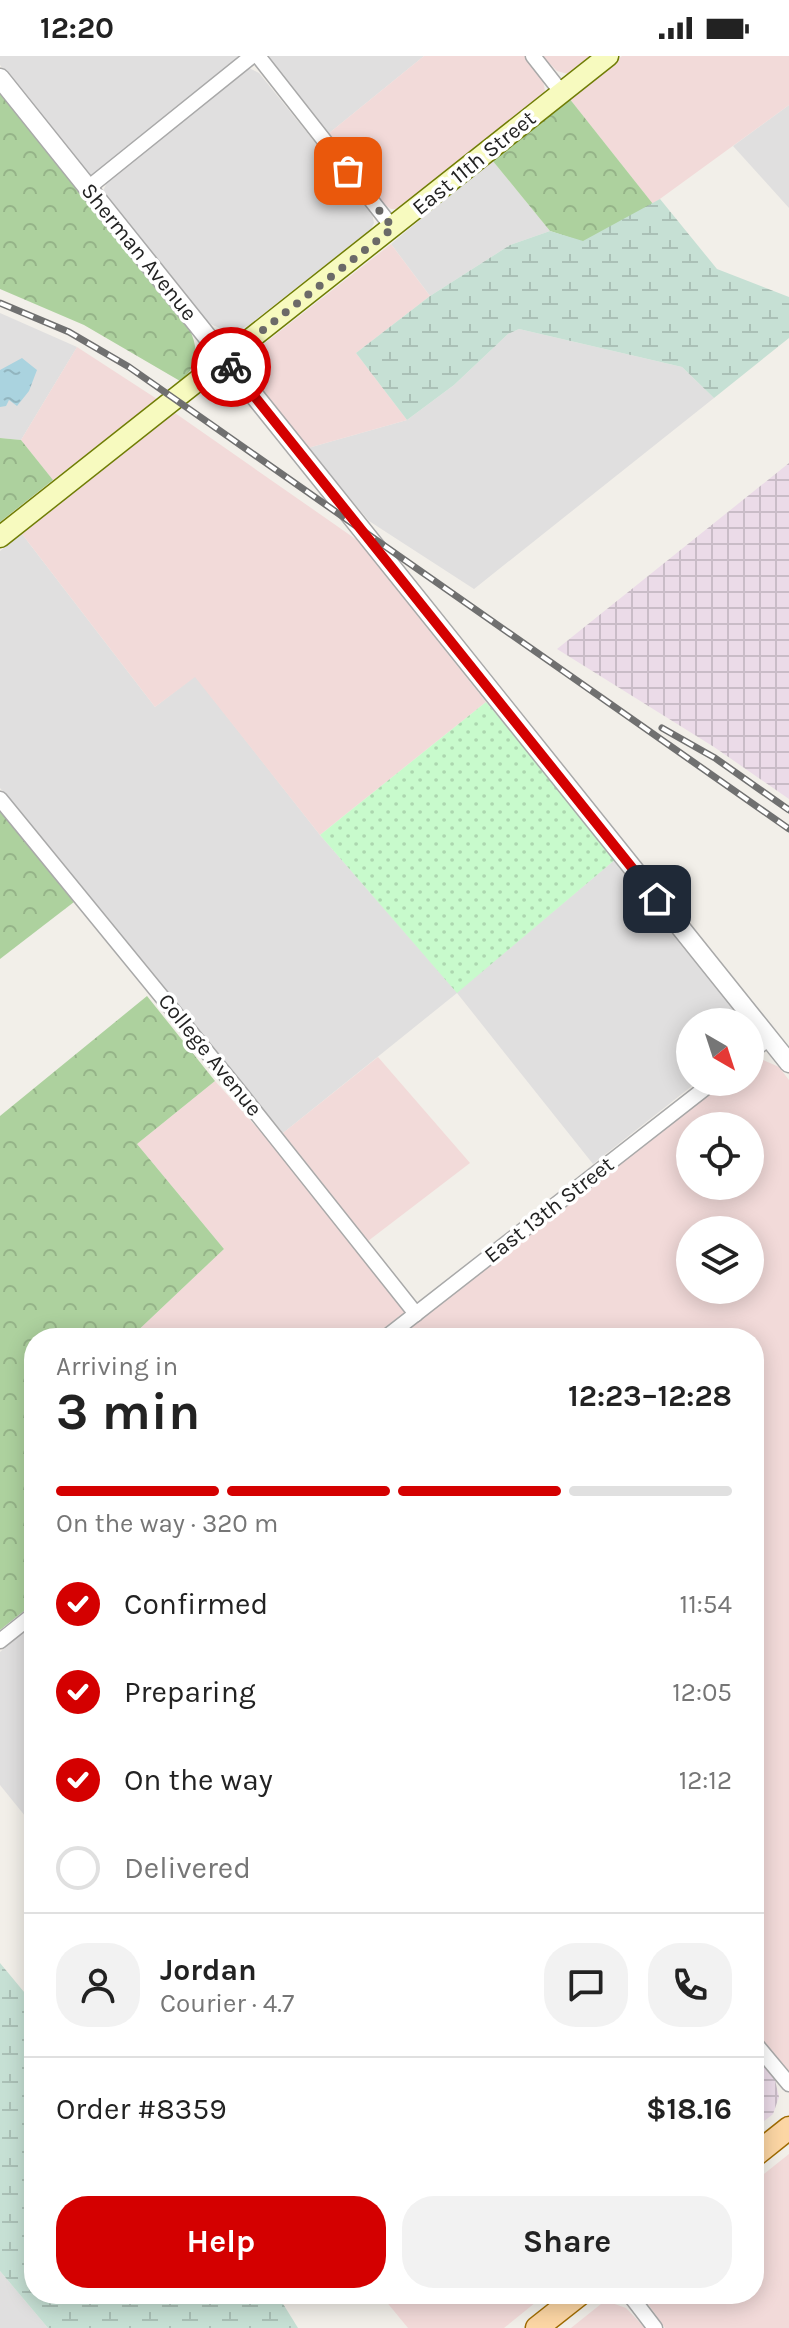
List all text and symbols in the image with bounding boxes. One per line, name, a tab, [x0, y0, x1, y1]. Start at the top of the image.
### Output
text: 12:20	[40, 10, 114, 46]
street label: East 11th Street	[407, 105, 541, 221]
pin	[314, 137, 382, 205]
icon: bag	[326, 149, 370, 193]
street label: Sherman Avenue	[76, 178, 202, 326]
courier	[191, 327, 271, 407]
icon: bike	[209, 345, 253, 389]
pin	[623, 865, 691, 933]
icon: home	[635, 877, 679, 921]
street label: College Avenue	[153, 988, 267, 1122]
north arrow	[676, 1008, 764, 1096]
map controls	[676, 1008, 764, 1304]
button: locate	[676, 1112, 764, 1200]
street label: East 13th Street	[479, 1151, 619, 1269]
button: layers	[676, 1216, 764, 1304]
text: Arriving in	[56, 1351, 178, 1382]
text: 12:23–12:28	[568, 1378, 732, 1414]
text: 3 min	[56, 1381, 200, 1442]
text: On the way · 320 m	[56, 1508, 278, 1539]
icon: check	[56, 1582, 100, 1626]
text: Confirmed	[124, 1586, 268, 1622]
text: 11:54	[680, 1589, 732, 1620]
icon: check	[56, 1670, 100, 1714]
text: Preparing	[124, 1674, 256, 1710]
text: 12:05	[672, 1677, 732, 1708]
icon: check	[56, 1758, 100, 1802]
text: On the way	[124, 1762, 273, 1798]
text: 12:12	[679, 1765, 732, 1796]
text: Delivered	[124, 1850, 251, 1886]
button: person	[56, 1943, 140, 2027]
button: chat	[544, 1943, 628, 2027]
button: phone	[648, 1943, 732, 2027]
text: Jordan	[160, 1952, 257, 1988]
text: Courier · 4.7	[160, 1988, 294, 2019]
text: Order #8359	[56, 2091, 227, 2127]
text: $18.16	[646, 2091, 732, 2127]
button: Help	[56, 2196, 386, 2288]
button: Share	[402, 2196, 732, 2288]

